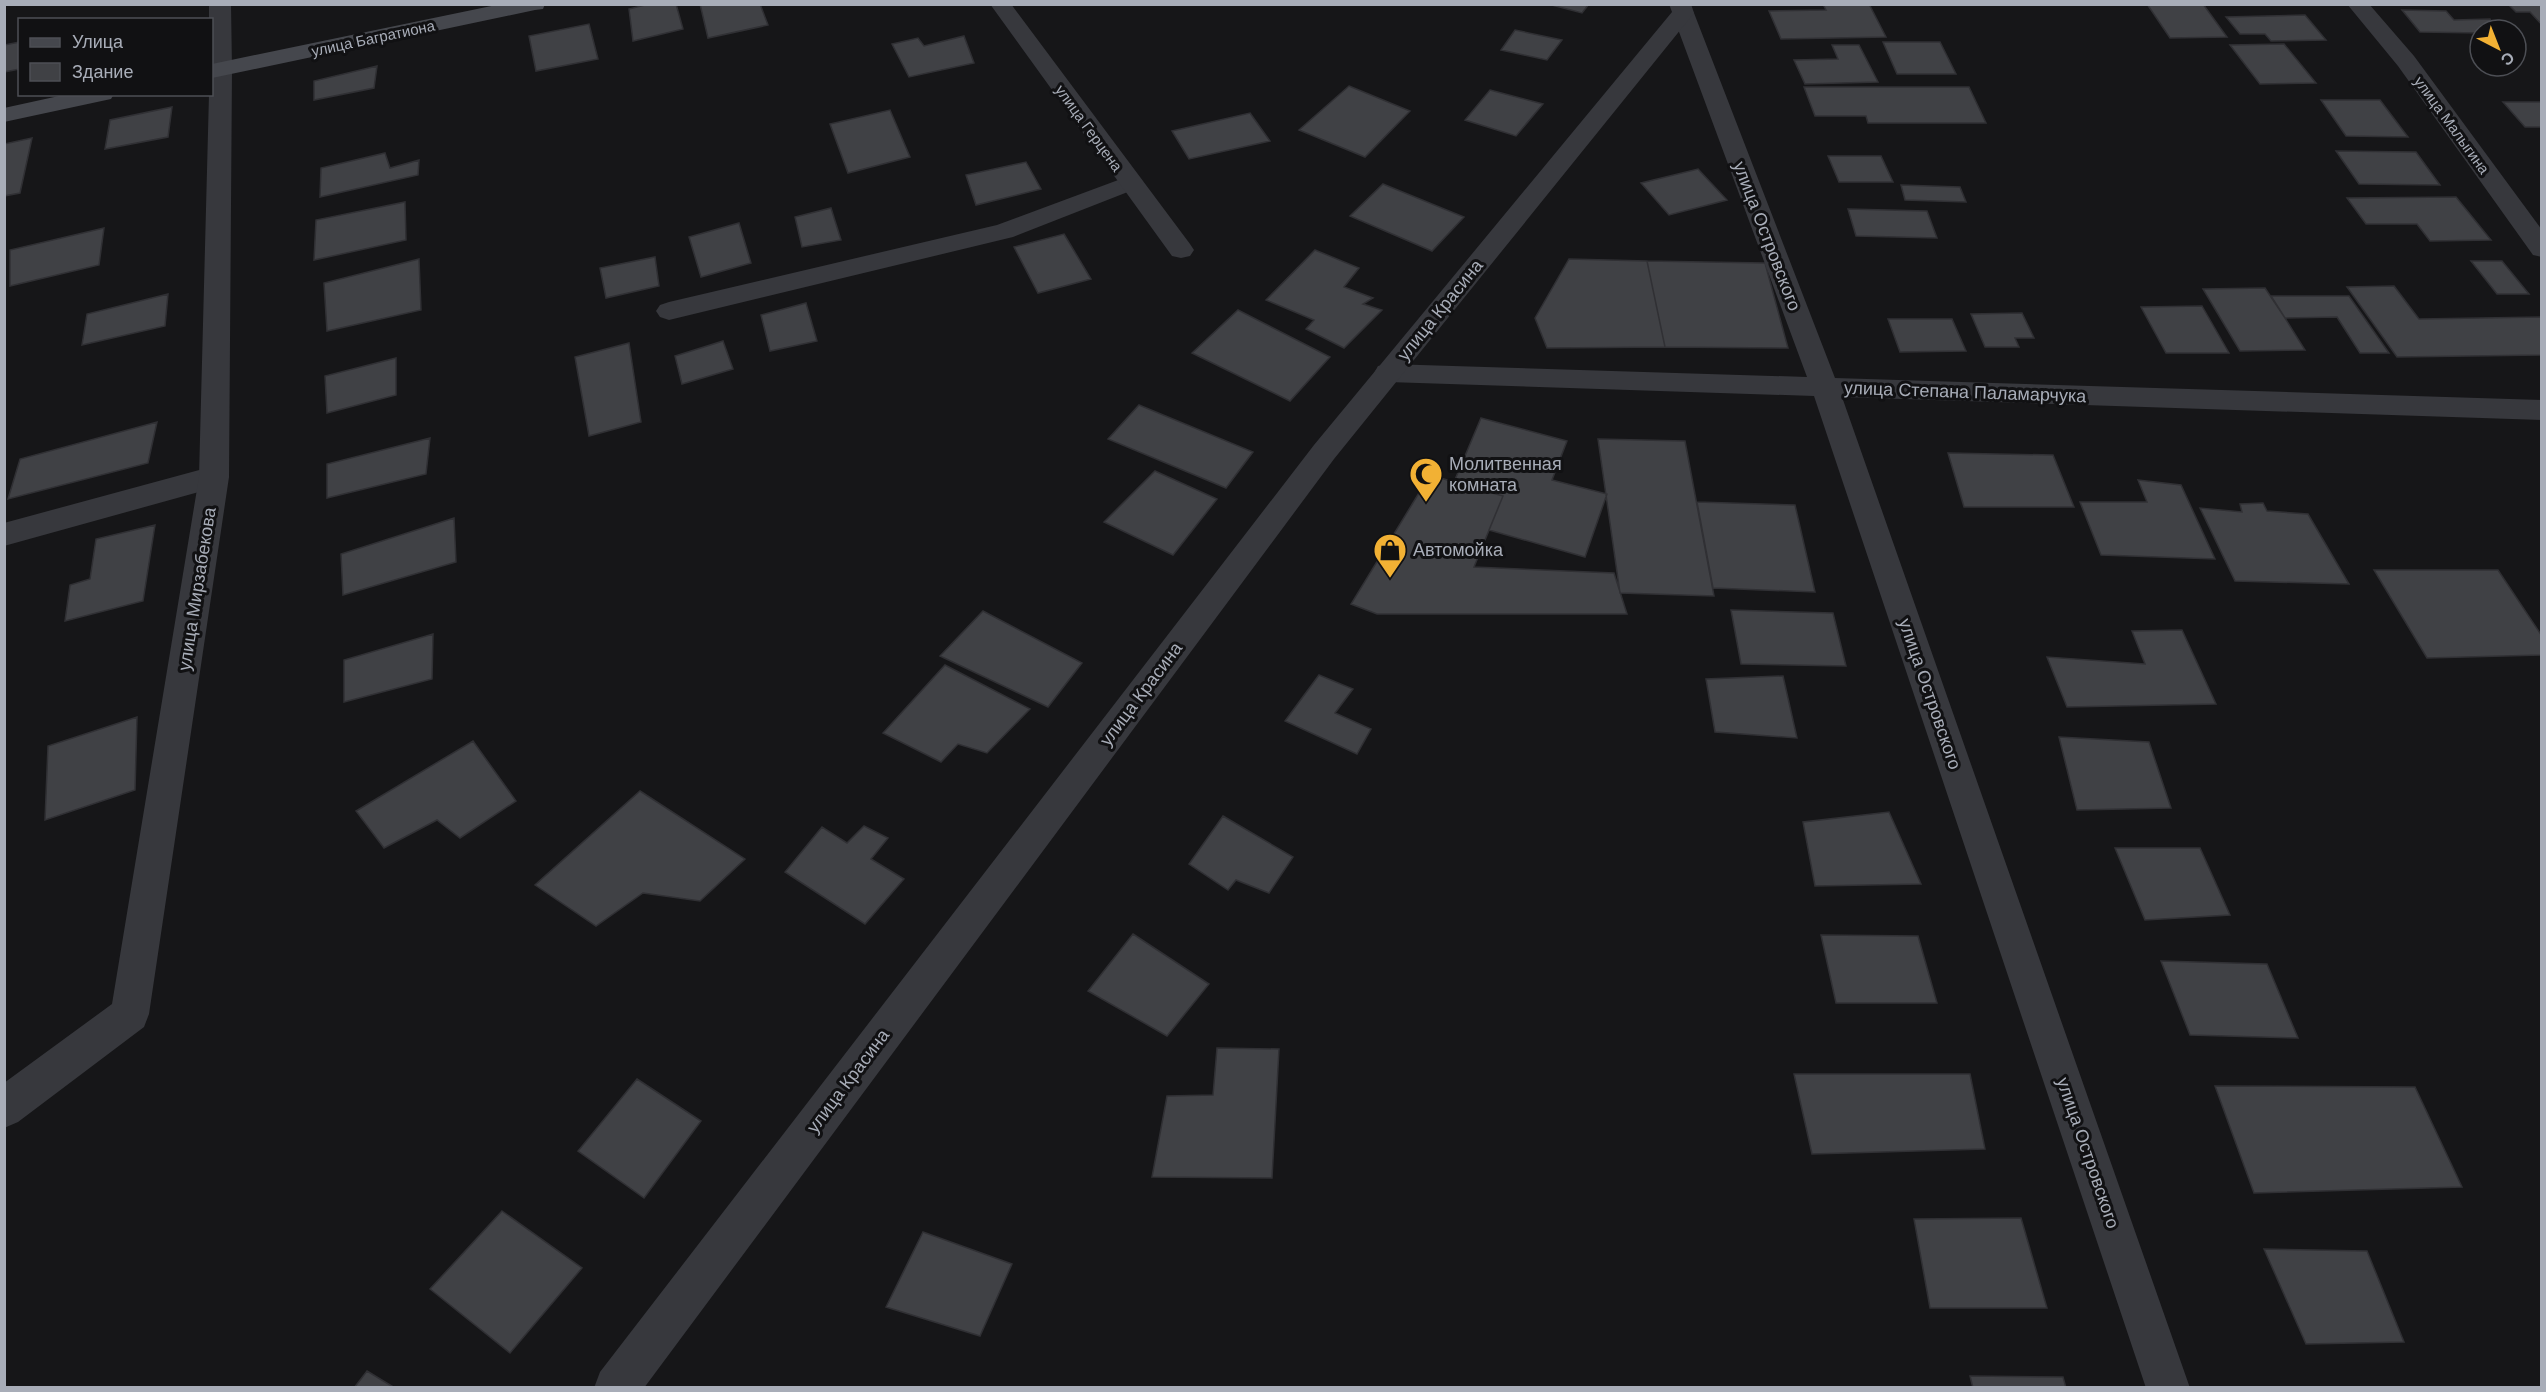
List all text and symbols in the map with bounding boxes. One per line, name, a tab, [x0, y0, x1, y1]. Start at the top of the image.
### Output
street label: улица Багратиона	[310, 16, 437, 59]
legend	[18, 18, 213, 96]
north arrow	[2468, 18, 2528, 78]
text: Улица	[72, 32, 124, 52]
text: С	[2497, 49, 2518, 69]
text: Здание	[72, 62, 133, 82]
street label: улица Малыгина	[2411, 73, 2493, 178]
street label: улица Герцена	[1052, 81, 1126, 175]
street label: улица Островского	[1729, 158, 1805, 314]
street label: улица Красина	[1393, 255, 1487, 364]
street label: улица Степана Паламарчука	[1844, 378, 2087, 406]
place label: Молитвенная комната	[1449, 454, 1562, 495]
mosque icon: Молитвенная комната	[1408, 456, 1444, 503]
street label: улица Мирзабекова	[174, 505, 220, 672]
shop icon: Автомойка	[1372, 532, 1408, 579]
place label: Автомойка	[1413, 540, 1504, 560]
street label: улица Островского	[1895, 616, 1965, 772]
street label: улица Красина	[1096, 638, 1187, 750]
street label: улица Красина	[803, 1025, 894, 1137]
street label: улица Островского	[2053, 1075, 2123, 1231]

